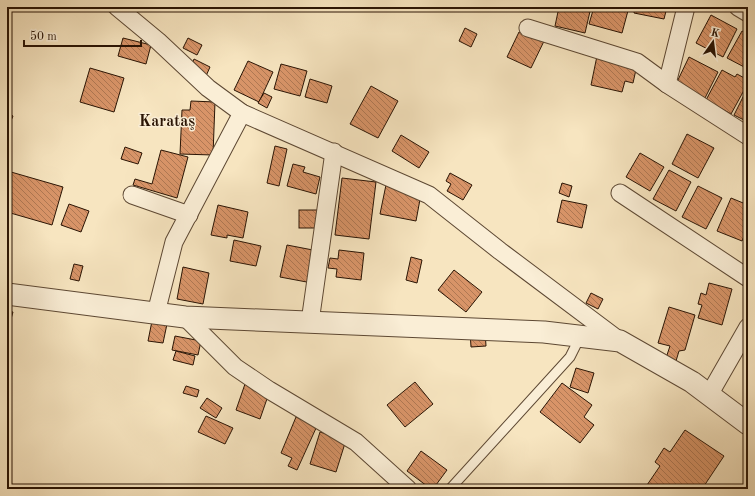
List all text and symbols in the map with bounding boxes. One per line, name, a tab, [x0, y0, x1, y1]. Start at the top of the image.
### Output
scale bar	[24, 22, 141, 48]
north arrow	[693, 22, 733, 62]
text: K	[710, 27, 721, 40]
text: 50 m	[30, 30, 57, 43]
district label: Karataş	[139, 114, 195, 130]

